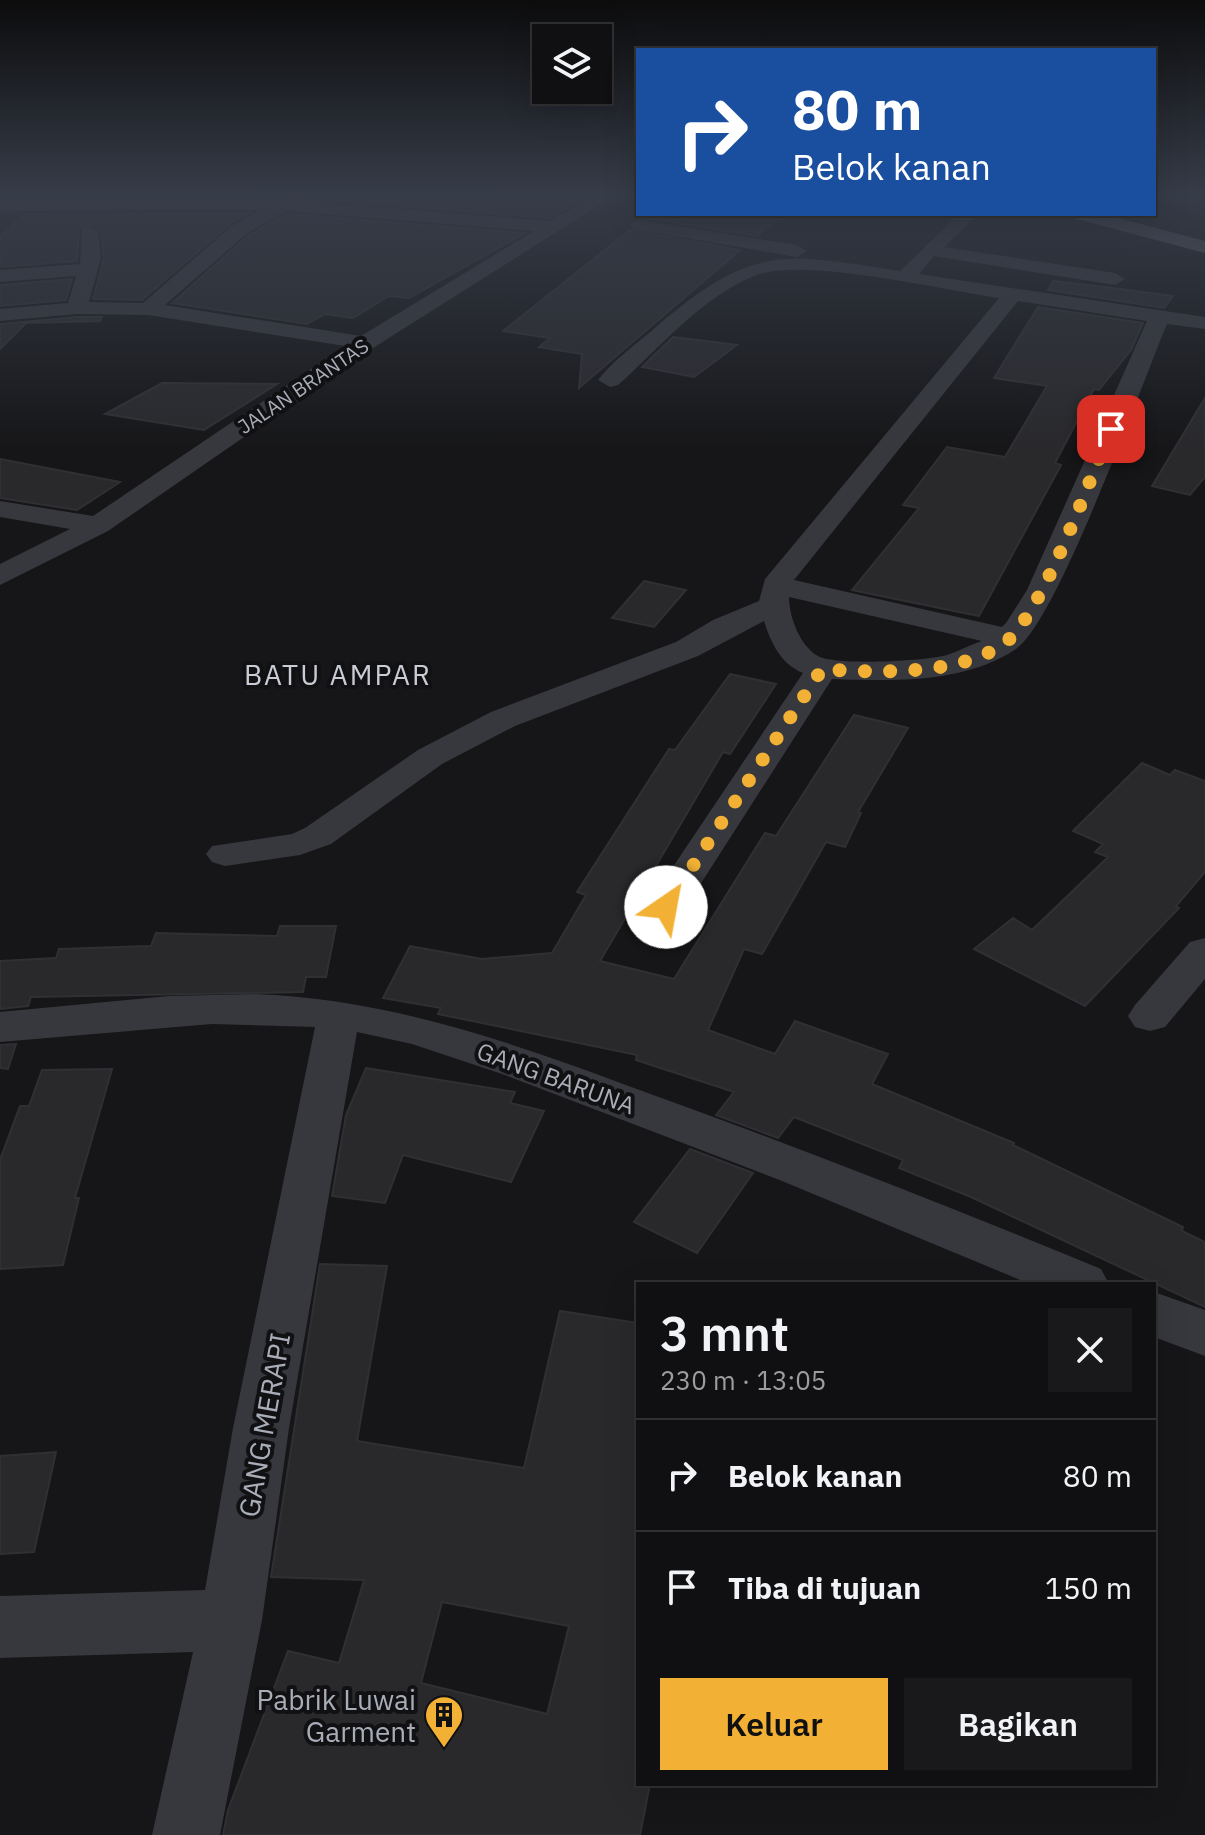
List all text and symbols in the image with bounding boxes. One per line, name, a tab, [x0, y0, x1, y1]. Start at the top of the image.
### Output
map controls	[532, 24, 612, 104]
button: layers	[532, 24, 612, 104]
text: 80 m	[792, 73, 922, 145]
icon: right	[660, 80, 764, 184]
text: Belok kanan	[792, 143, 991, 190]
street label: JALAN BRANTAS	[232, 332, 374, 440]
pin	[1077, 395, 1145, 463]
icon: arrive	[1089, 407, 1133, 451]
district label: BATU AMPAR	[244, 656, 432, 693]
position arrow	[624, 865, 708, 949]
street label: GANG BARUNA	[473, 1035, 639, 1121]
text: 3 mnt	[660, 1302, 789, 1364]
button: close	[1048, 1308, 1132, 1392]
street label: GANG MERAPI	[230, 1330, 298, 1520]
text: 230 m · 13:05	[660, 1363, 826, 1397]
icon: right	[660, 1453, 704, 1497]
text: Belok kanan	[728, 1456, 902, 1495]
text: 80 m	[1063, 1456, 1132, 1495]
icon: arrive	[660, 1565, 704, 1609]
text: Tiba di tujuan	[728, 1568, 921, 1607]
text: 150 m	[1045, 1568, 1132, 1607]
button: Keluar	[660, 1678, 888, 1770]
button: Bagikan	[904, 1678, 1132, 1770]
place label: Pabrik Luwai Garment	[257, 1681, 416, 1750]
building icon: Pabrik Luwai Garment	[423, 1694, 465, 1749]

